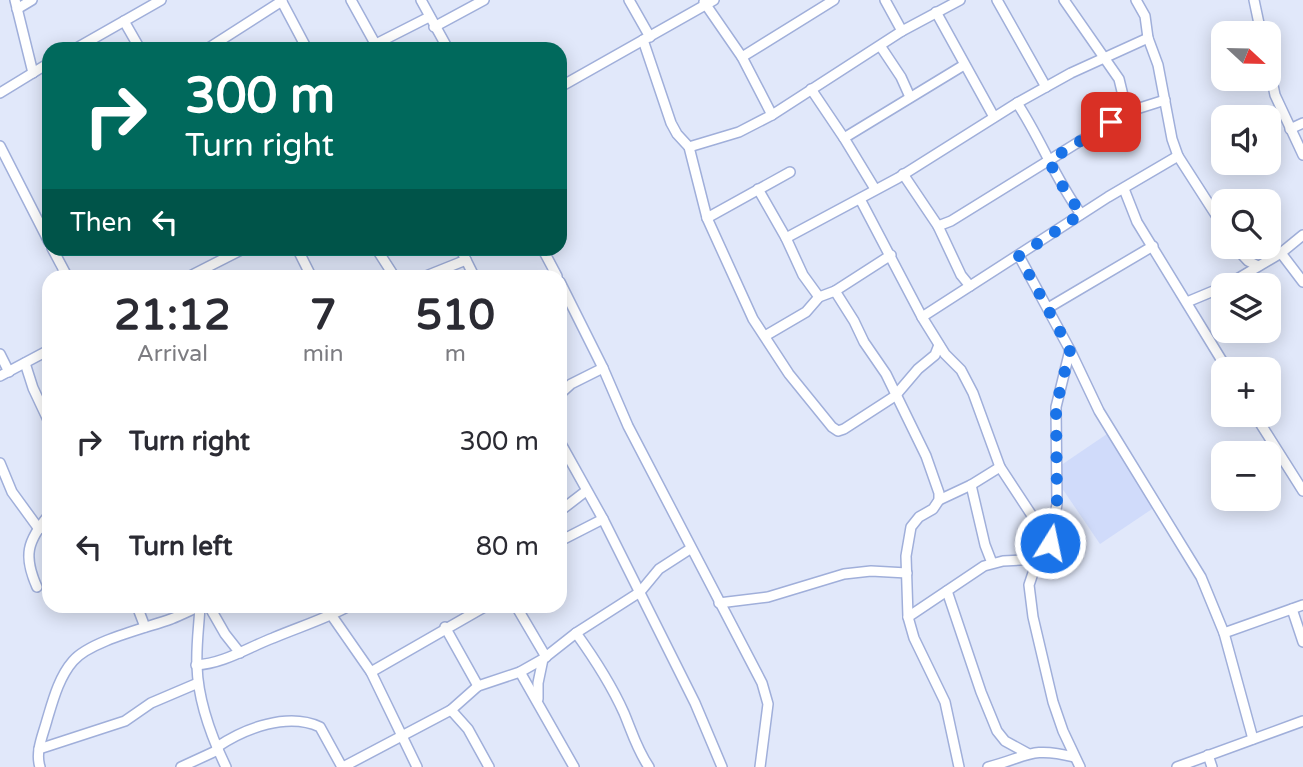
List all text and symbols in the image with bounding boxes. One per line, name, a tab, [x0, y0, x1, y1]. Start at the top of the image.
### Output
north arrow	[1211, 21, 1281, 91]
map controls	[1211, 21, 1281, 511]
text: 300 m	[185, 67, 335, 126]
icon: right	[70, 70, 161, 161]
pin	[1081, 92, 1141, 152]
icon: arrive	[1092, 103, 1130, 141]
button: sound	[1211, 105, 1281, 175]
text: Turn right	[185, 127, 334, 165]
button: search	[1211, 189, 1281, 259]
icon: left	[146, 203, 184, 241]
text: Then	[70, 207, 132, 238]
button: layers	[1211, 273, 1281, 343]
text: 21:12	[114, 290, 231, 341]
text: 7	[310, 290, 336, 341]
text: 510	[416, 290, 495, 341]
text: Arrival	[137, 340, 208, 368]
text: min	[303, 340, 344, 368]
text: m	[445, 340, 466, 368]
button: +	[1211, 357, 1281, 427]
icon: right	[70, 423, 108, 461]
text: Turn right	[129, 426, 250, 457]
text: 300 m	[459, 426, 539, 457]
button: −	[1211, 441, 1281, 511]
position arrow	[1013, 506, 1087, 580]
icon: left	[70, 528, 108, 566]
text: Turn left	[129, 531, 232, 562]
text: 80 m	[476, 531, 539, 562]

